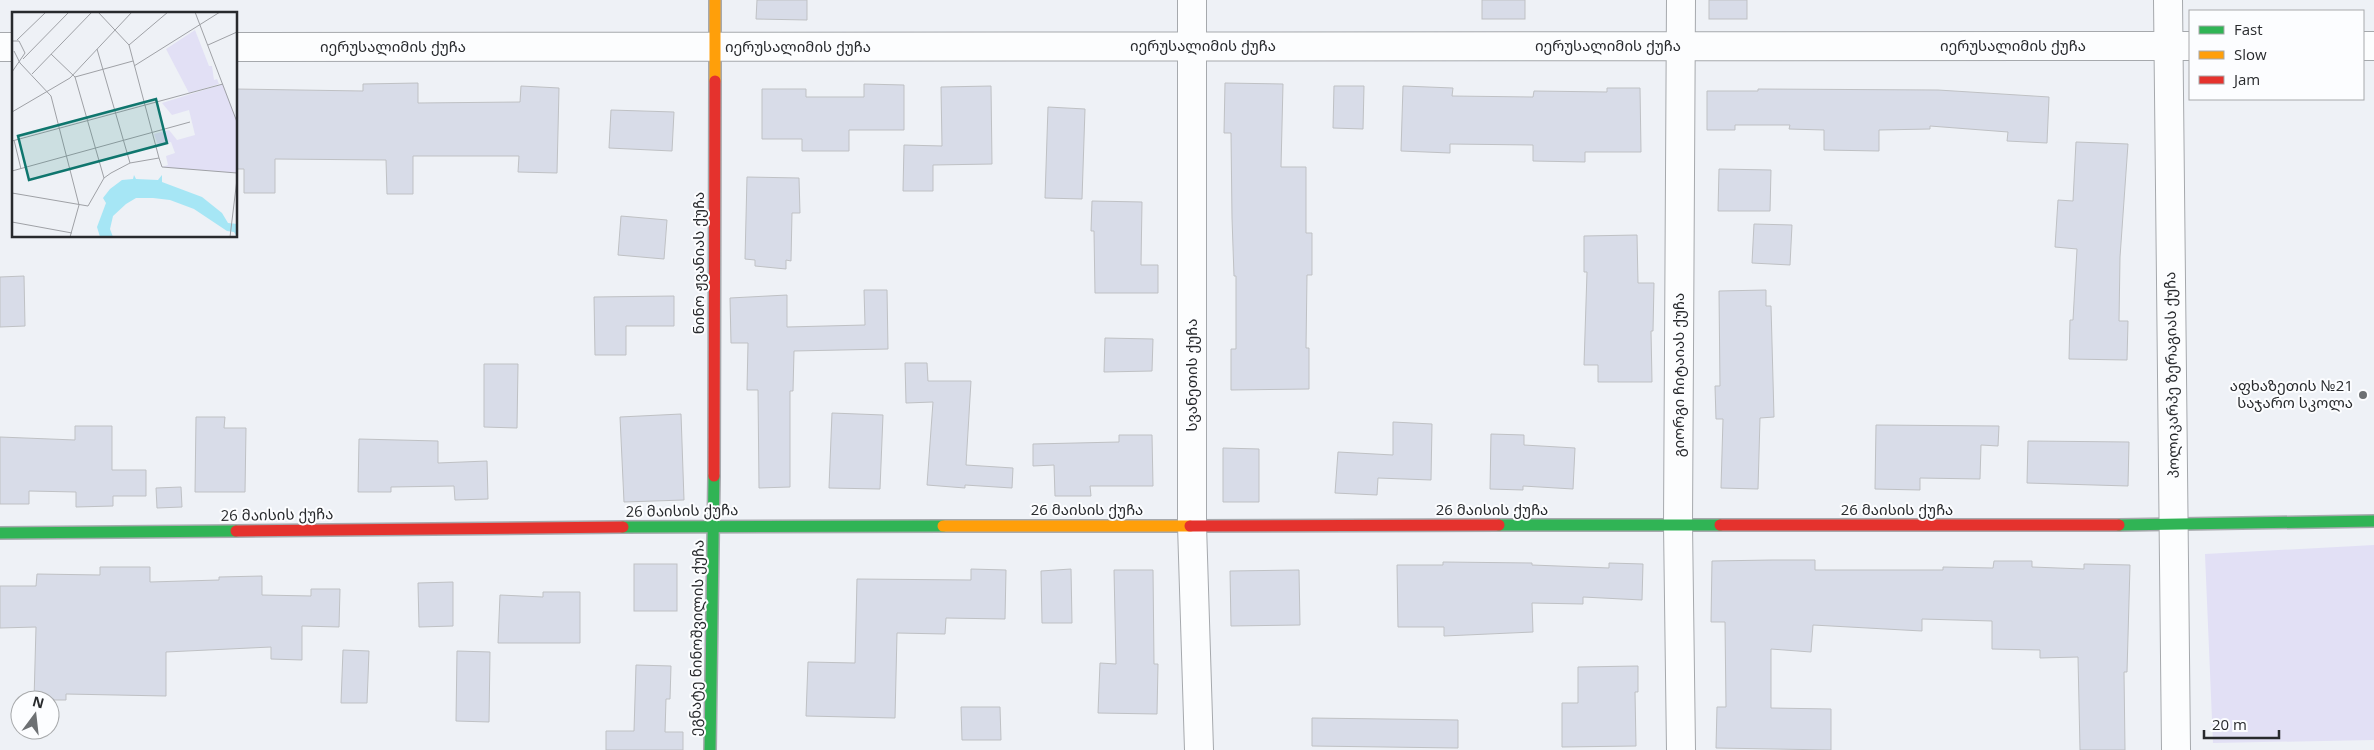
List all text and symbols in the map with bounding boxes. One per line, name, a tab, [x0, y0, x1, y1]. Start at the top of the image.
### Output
legend	[2189, 10, 2364, 100]
inset map	[12, 12, 238, 238]
text: Fast	[2234, 19, 2263, 39]
street label: იერუსალიმის ქუჩა	[1130, 35, 1276, 55]
street label: იერუსალიმის ქუჩა	[1535, 35, 1681, 55]
street label: იერუსალიმის ქუჩა	[1940, 35, 2086, 55]
street label: იერუსალიმის ქუჩა	[320, 36, 466, 56]
street label: იერუსალიმის ქუჩა	[725, 36, 871, 56]
text: Slow	[2234, 44, 2267, 64]
text: Jam	[2232, 69, 2260, 89]
street label: ნინო ჟვანიას ქუჩა	[688, 192, 708, 334]
street label: პოლიკარპე ზერაგიას ქუჩა	[2159, 271, 2183, 479]
street label: გიორგი ჩიტაიას ქუჩა	[1668, 293, 1688, 457]
street label: სვანეთის ქუჩა	[1181, 318, 1201, 432]
place label: აფხაზეთის №21 საჯარო სკოლა	[2230, 375, 2353, 412]
marker: აფხაზეთის №21 საჯარო სკოლა	[2357, 389, 2369, 401]
street label: 26 მაისის ქუჩა	[625, 499, 738, 521]
street label: 26 მაისის ქუჩა	[1031, 499, 1143, 519]
street label: 26 მაისის ქუჩა	[1436, 499, 1548, 519]
street label: 26 მაისის ქუჩა	[1841, 499, 1953, 519]
street label: 26 მაისის ქუჩა	[220, 503, 333, 525]
street label: ეგნატე ნინოშვილის ქუჩა	[684, 539, 708, 737]
north arrow	[10, 690, 60, 740]
text: N	[31, 691, 46, 713]
scale bar	[2204, 708, 2279, 740]
text: 20 m	[2212, 714, 2247, 734]

